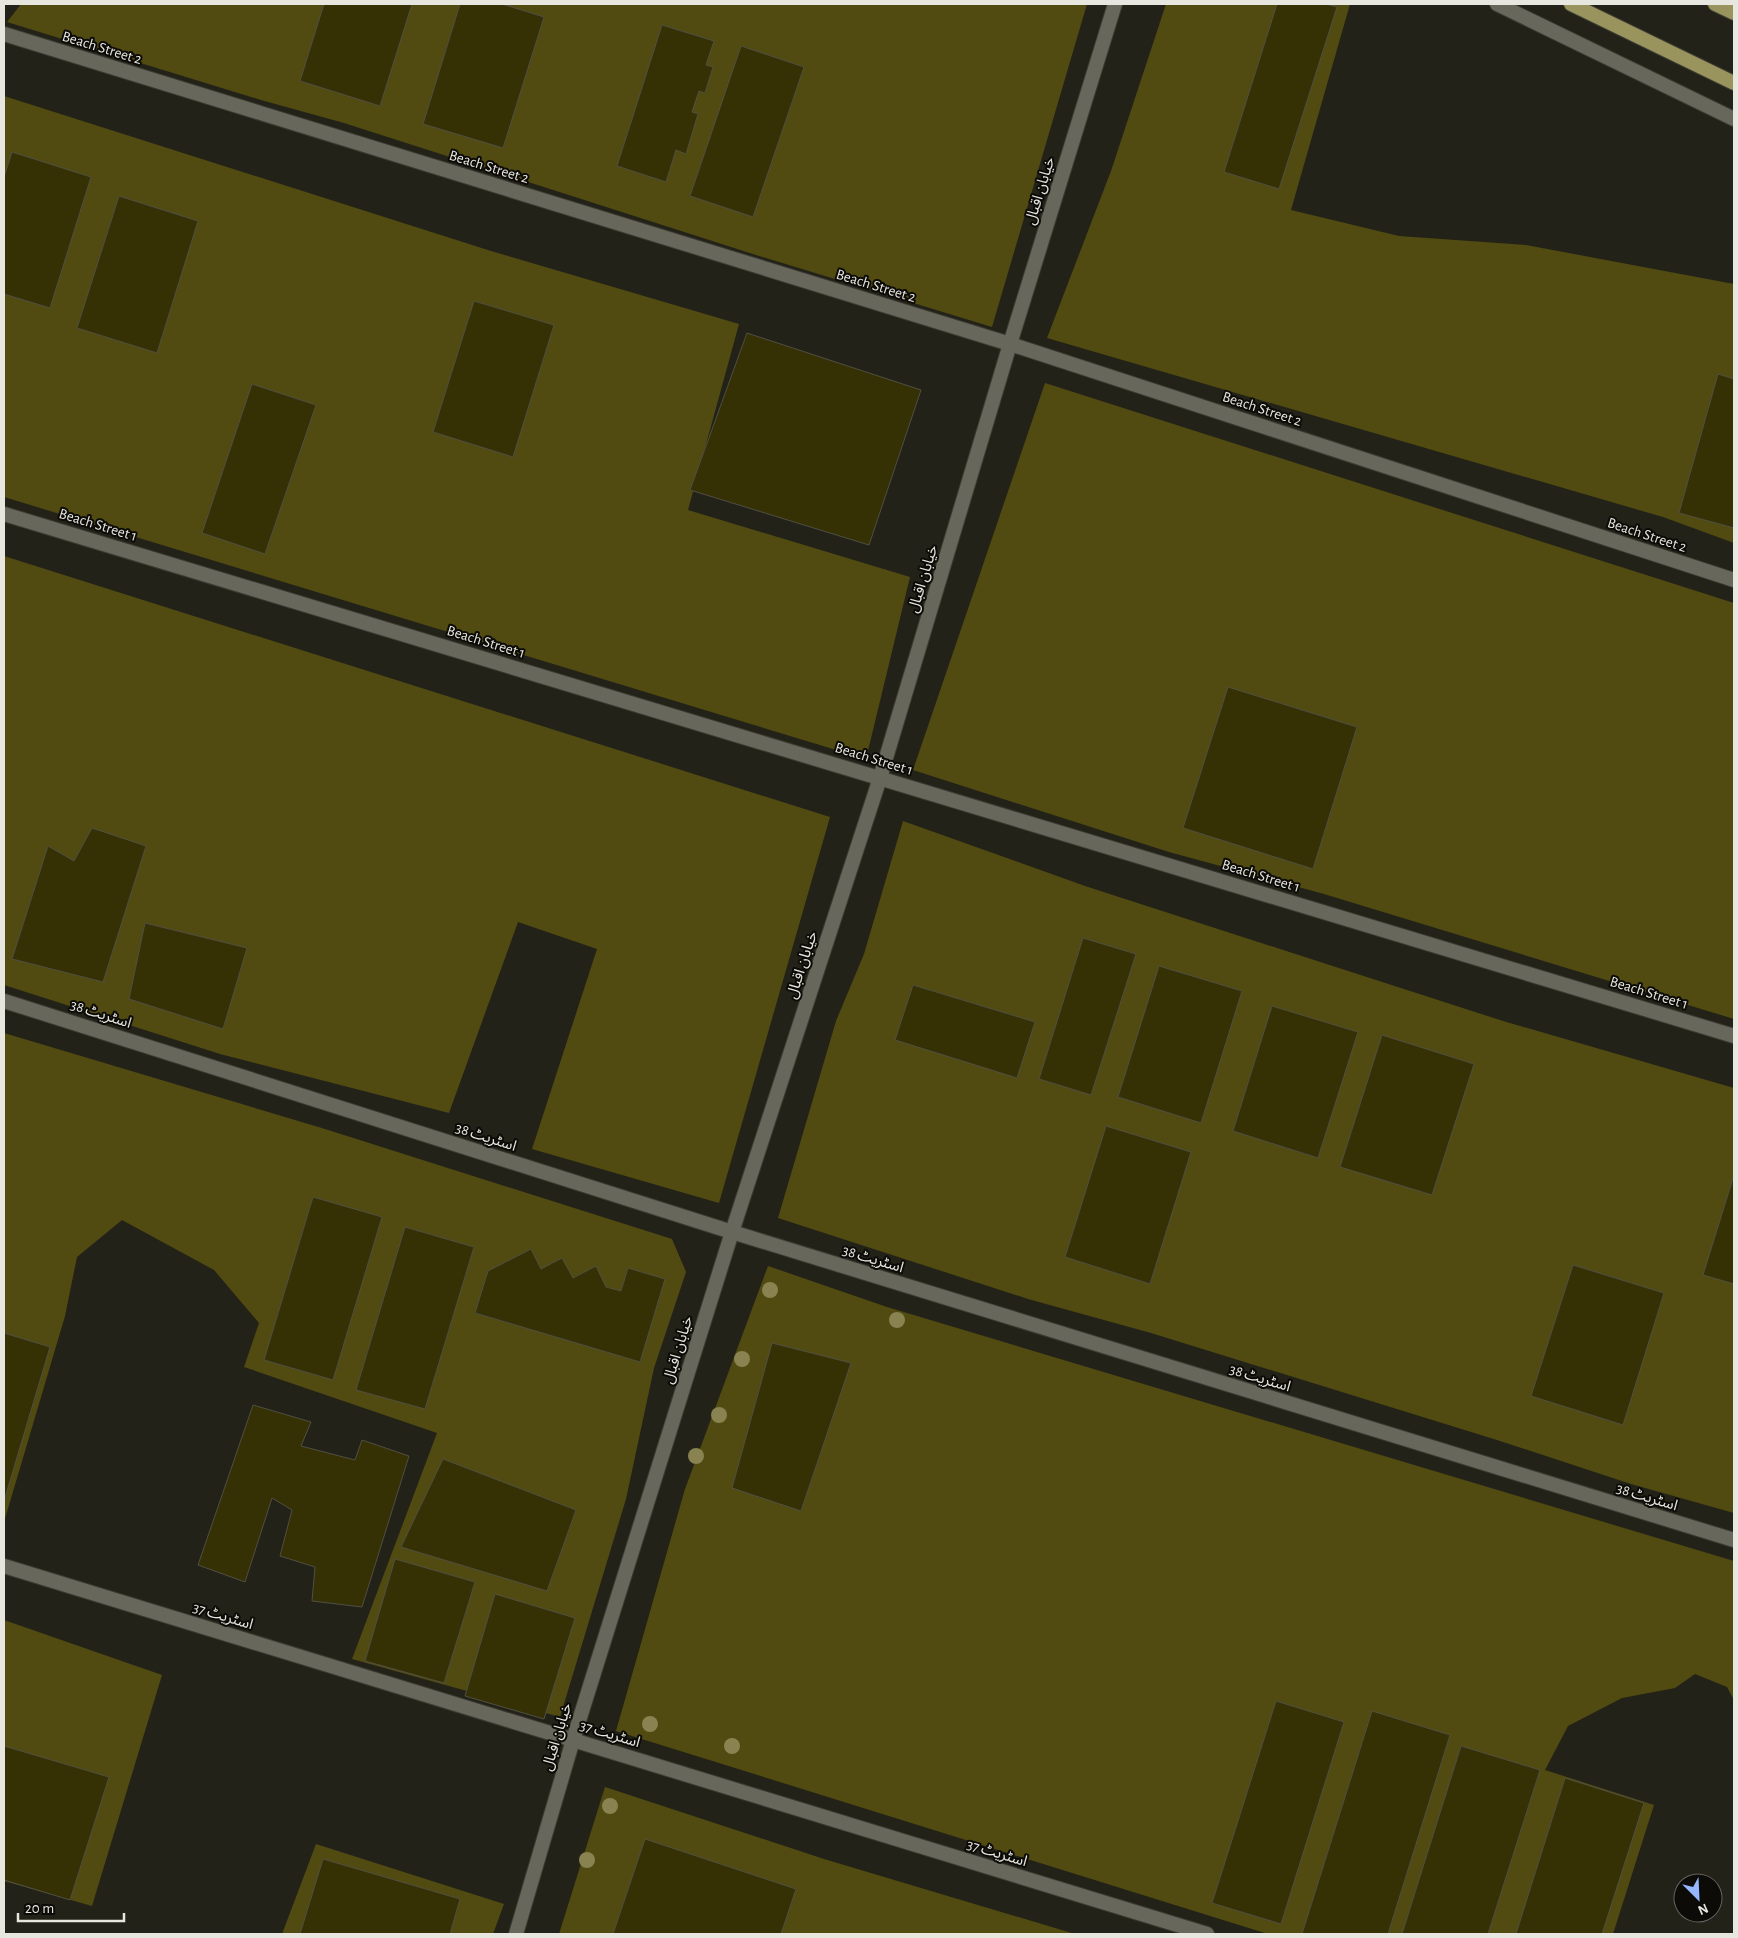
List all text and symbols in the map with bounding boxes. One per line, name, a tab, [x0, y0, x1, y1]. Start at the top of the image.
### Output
street label: Beach Street 2	[60, 29, 144, 67]
street label: Beach Street 2	[447, 148, 531, 186]
street label: خیابان اقبال	[1023, 155, 1058, 227]
street label: Beach Street 2	[834, 267, 918, 305]
street label: Beach Street 2	[1220, 389, 1304, 429]
street label: Beach Street 1	[57, 506, 139, 544]
street label: Beach Street 2	[1605, 515, 1689, 555]
street label: خیابان اقبال	[906, 543, 941, 615]
street label: Beach Street 1	[445, 623, 527, 661]
street label: Beach Street 1	[833, 740, 915, 778]
street label: Beach Street 1	[1220, 857, 1302, 895]
street label: خیابان اقبال	[784, 929, 821, 1001]
street label: Beach Street 1	[1608, 974, 1690, 1012]
street label: اسٹریٹ 38	[68, 997, 133, 1032]
street label: اسٹریٹ 38	[453, 1120, 518, 1155]
street label: اسٹریٹ 38	[840, 1243, 905, 1276]
street label: خیابان اقبال	[661, 1314, 696, 1386]
street label: اسٹریٹ 38	[1227, 1362, 1292, 1395]
street label: اسٹریٹ 38	[1614, 1481, 1679, 1514]
street label: اسٹریٹ 37	[191, 1600, 255, 1633]
street label: خیابان اقبال	[540, 1701, 575, 1773]
street label: اسٹریٹ 37	[578, 1718, 642, 1751]
street label: اسٹریٹ 37	[965, 1837, 1029, 1870]
north arrow	[1673, 1873, 1723, 1923]
scale bar	[18, 1890, 124, 1922]
text: 20 m	[25, 1901, 54, 1916]
text: N	[1696, 1901, 1710, 1917]

